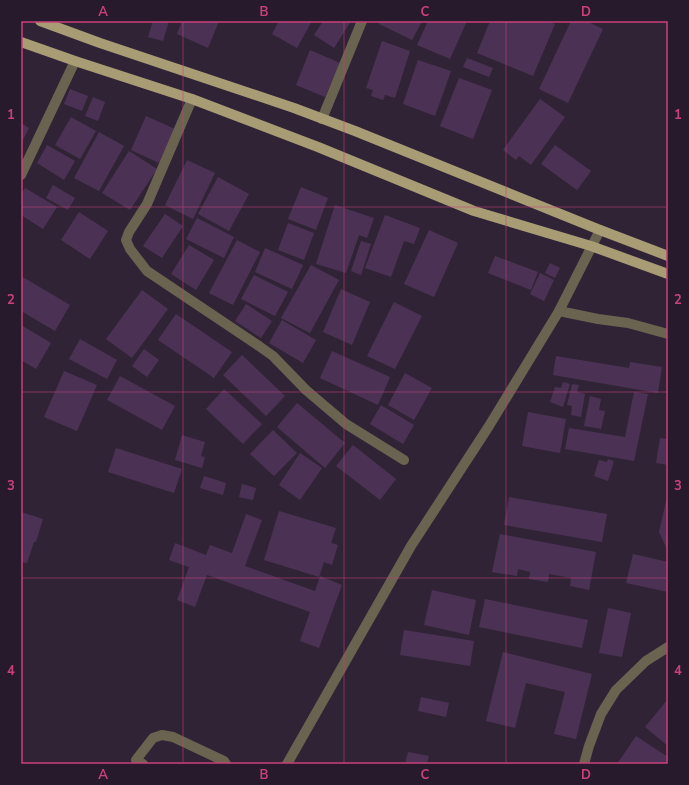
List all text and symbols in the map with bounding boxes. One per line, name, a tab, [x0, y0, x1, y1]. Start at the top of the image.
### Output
text: A	[98, 3, 108, 21]
text: B	[260, 3, 269, 21]
text: C	[421, 3, 430, 21]
text: D	[581, 3, 591, 21]
text: 1	[7, 106, 15, 124]
text: 1	[674, 106, 682, 124]
text: 2	[7, 291, 15, 309]
text: 2	[674, 291, 682, 309]
text: 3	[7, 477, 15, 495]
text: 3	[674, 477, 682, 495]
text: 4	[7, 662, 15, 680]
text: 4	[674, 662, 682, 680]
text: A	[98, 766, 108, 784]
text: B	[260, 766, 269, 784]
text: C	[421, 766, 430, 784]
text: D	[581, 766, 591, 784]

